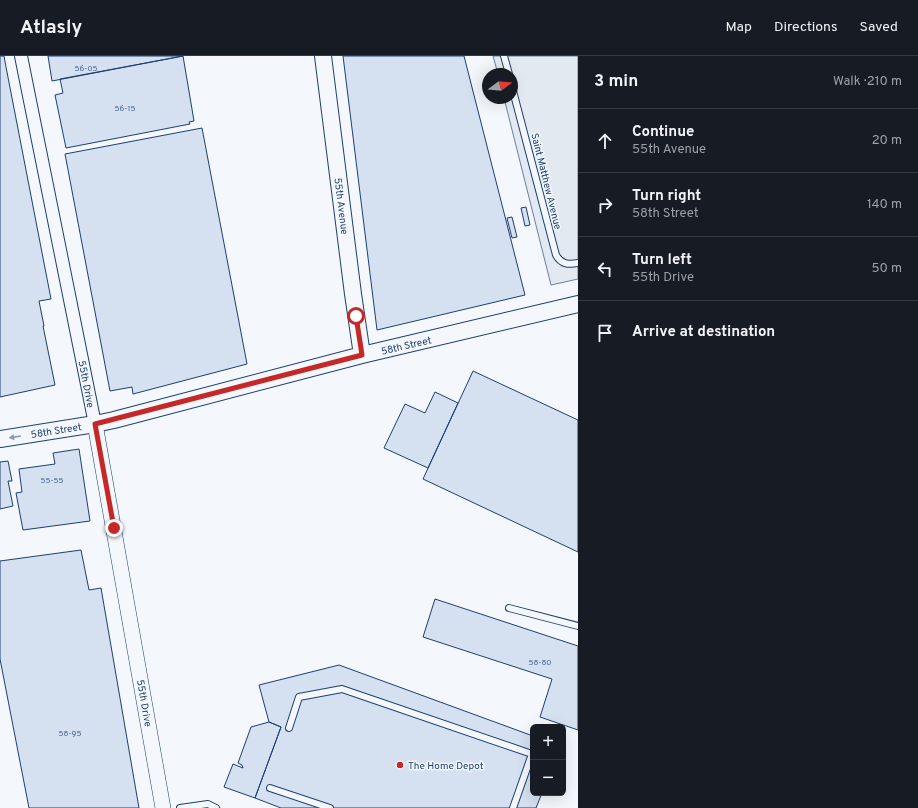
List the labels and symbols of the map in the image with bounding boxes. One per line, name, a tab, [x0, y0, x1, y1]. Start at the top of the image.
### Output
house number: 56-05	[74, 64, 98, 74]
north arrow	[482, 68, 518, 104]
house number: 56-15	[115, 104, 135, 114]
street label: Saint Matthew Avenue	[527, 132, 564, 231]
street label: 55th Avenue	[331, 177, 350, 235]
route start	[347, 307, 365, 325]
street label: 58th Street	[380, 334, 433, 359]
street label: 55th Drive	[75, 360, 96, 409]
street label: 58th Street	[30, 421, 83, 442]
one-way arrow	[9, 434, 21, 440]
house number: 55-55	[40, 476, 64, 486]
route end	[105, 519, 123, 537]
house number: 58-80	[529, 658, 551, 668]
street label: 55th Drive	[133, 679, 154, 728]
house number: 58-95	[59, 729, 81, 739]
marker: The Home Depot	[395, 760, 405, 770]
place label: The Home Depot	[408, 760, 484, 773]

